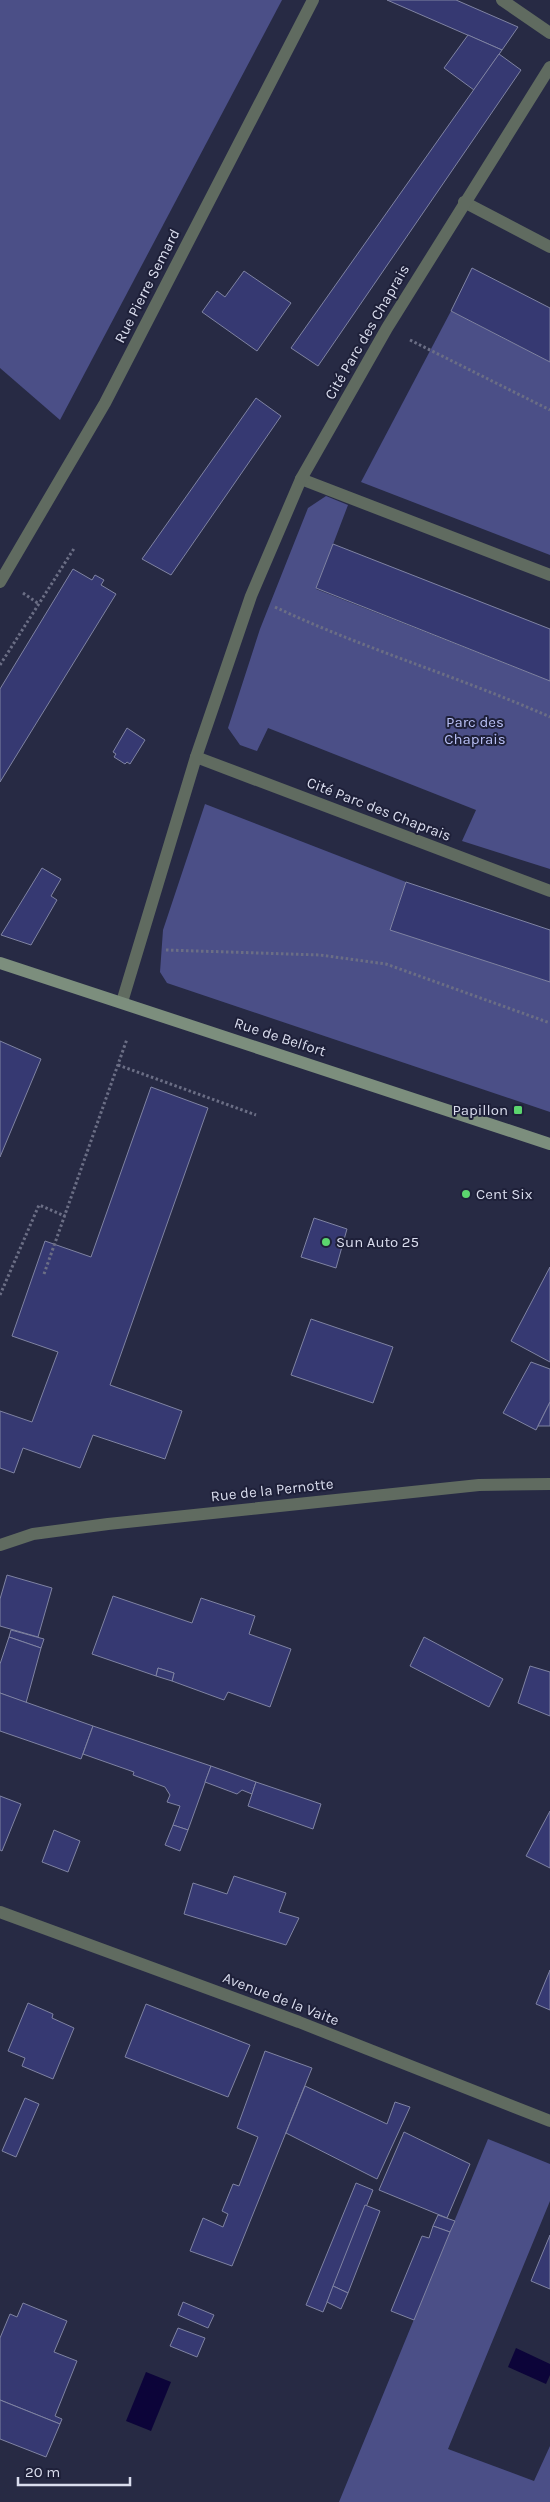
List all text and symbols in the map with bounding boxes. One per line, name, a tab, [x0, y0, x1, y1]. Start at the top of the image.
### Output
street label: Rue Pierre Semard	[110, 226, 184, 346]
street label: Cité Parc des Chaprais	[321, 261, 413, 403]
park label: Parc des Chaprais	[444, 713, 506, 748]
street label: Cité Parc des Chaprais	[304, 773, 454, 845]
street label: Rue de Belfort	[232, 1014, 328, 1060]
place label: Papillon	[453, 1101, 508, 1119]
marker: Papillon	[512, 1104, 524, 1116]
place label: Cent Six	[476, 1185, 533, 1203]
marker: Cent Six	[460, 1188, 472, 1200]
place label: Sun Auto 25	[336, 1233, 419, 1251]
marker: Sun Auto 25	[320, 1236, 332, 1248]
street label: Rue de la Pernotte	[210, 1475, 334, 1505]
street label: Avenue de la Vaite	[220, 1969, 342, 2029]
scale bar	[18, 2454, 130, 2486]
text: 20 m	[25, 2463, 60, 2481]

